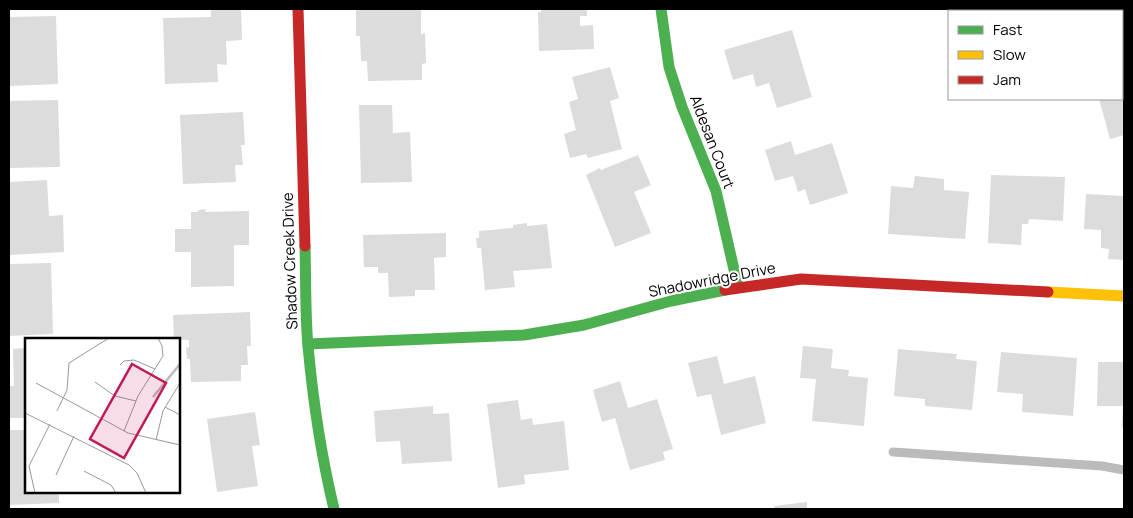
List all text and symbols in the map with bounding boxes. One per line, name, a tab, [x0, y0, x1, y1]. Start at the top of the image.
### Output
legend	[948, 10, 1123, 100]
text: Fast	[993, 19, 1022, 40]
text: Slow	[993, 44, 1026, 65]
text: Jam	[993, 69, 1021, 90]
street label: Aldesan Court	[685, 92, 740, 192]
street label: Shadow Creek Drive	[277, 192, 302, 330]
street label: Shadowridge Drive	[647, 257, 777, 302]
inset map	[25, 338, 180, 493]

